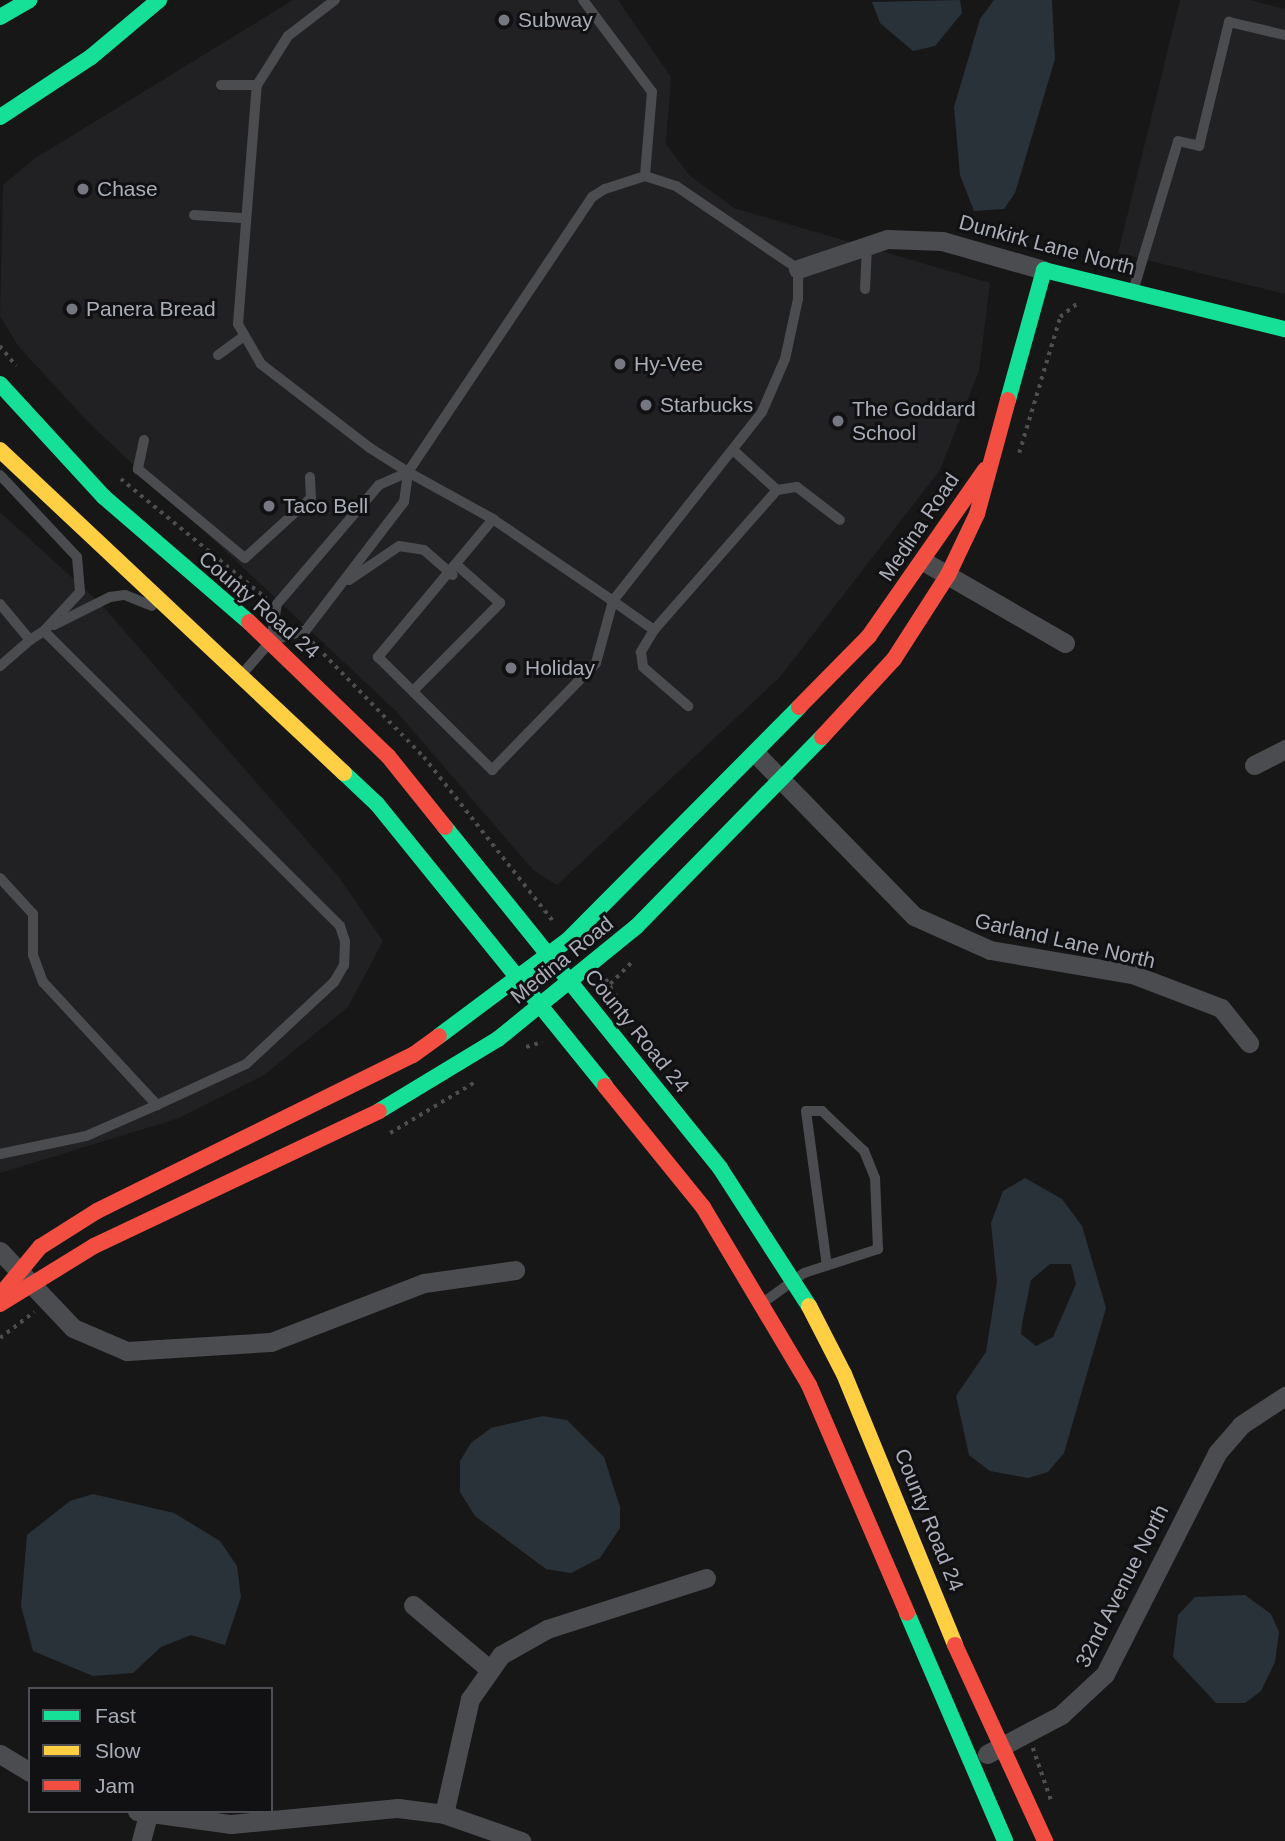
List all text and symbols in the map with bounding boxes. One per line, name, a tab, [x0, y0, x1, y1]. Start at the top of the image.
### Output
place label: Subway	[518, 7, 593, 33]
marker: Subway	[496, 12, 512, 28]
place label: Chase	[97, 176, 158, 202]
marker: Chase	[75, 181, 91, 197]
street label: Dunkirk Lane North	[956, 209, 1138, 281]
place label: Panera Bread	[86, 296, 216, 322]
marker: Panera Bread	[64, 301, 80, 317]
place label: Hy-Vee	[634, 351, 703, 377]
marker: Hy-Vee	[612, 356, 628, 372]
place label: Starbucks	[660, 392, 753, 418]
place label: The Goddard School	[852, 396, 976, 446]
marker: Starbucks	[638, 397, 654, 413]
marker: The Goddard School	[830, 413, 846, 429]
street label: Medina Road	[874, 468, 964, 586]
place label: Taco Bell	[283, 493, 368, 519]
marker: Taco Bell	[261, 498, 277, 514]
street label: County Road 24	[193, 546, 325, 664]
place label: Holiday	[525, 655, 595, 681]
marker: Holiday	[503, 660, 519, 676]
street label: Garland Lane North	[972, 908, 1158, 974]
street label: Medina Road	[506, 911, 618, 1009]
street label: County Road 24	[579, 964, 695, 1098]
street label: County Road 24	[889, 1445, 969, 1595]
street label: 32nd Avenue North	[1070, 1500, 1174, 1672]
legend	[28, 1687, 273, 1813]
text: Fast	[95, 1704, 136, 1727]
text: Slow	[95, 1739, 141, 1762]
text: Jam	[95, 1774, 135, 1797]

